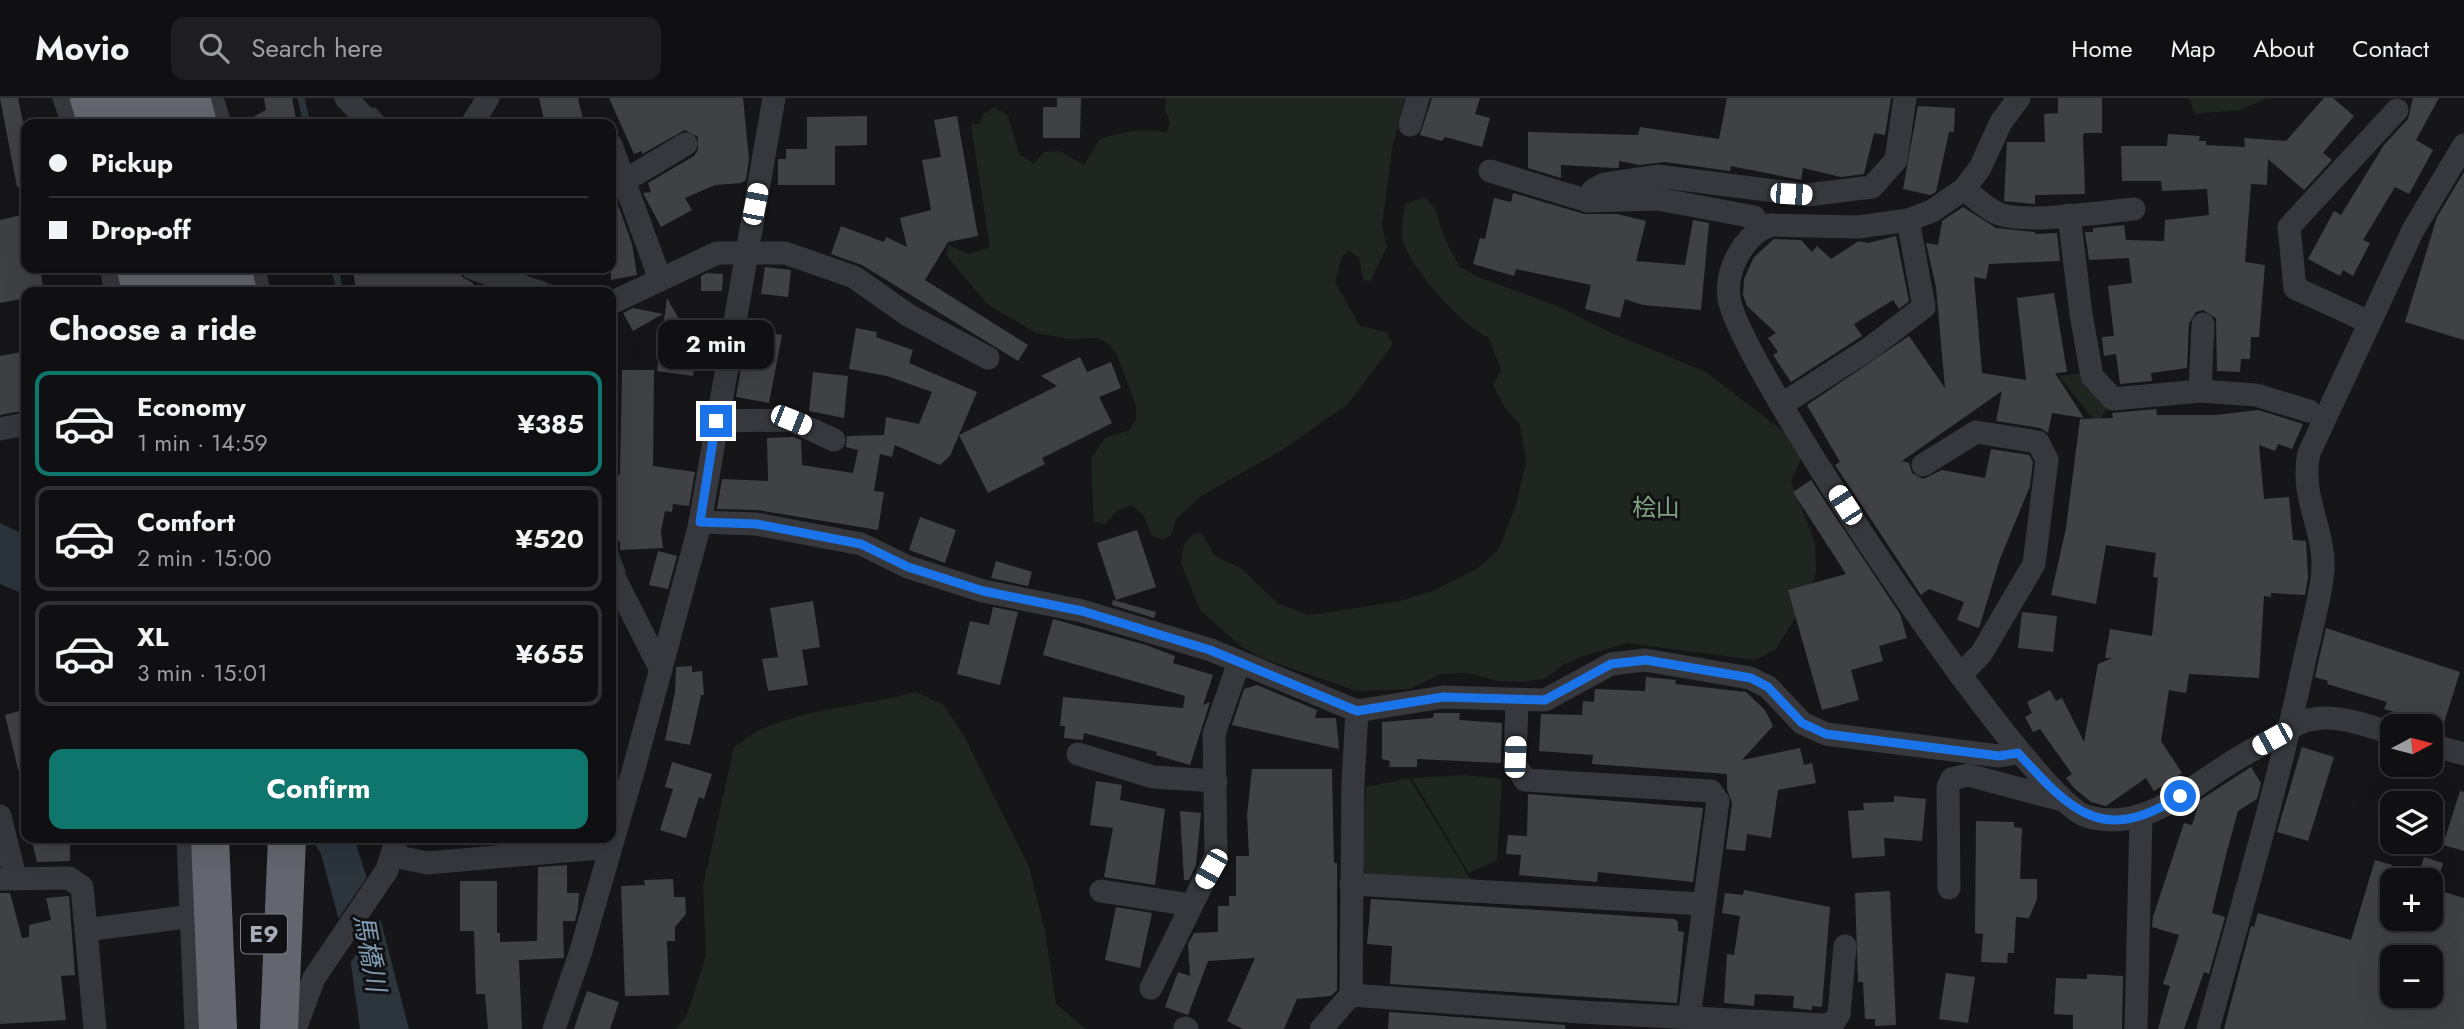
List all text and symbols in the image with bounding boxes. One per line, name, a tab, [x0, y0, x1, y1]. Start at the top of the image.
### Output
search box	[171, 17, 661, 80]
text: Movio	[35, 25, 129, 72]
icon: search	[195, 29, 233, 67]
text: Search here	[251, 29, 383, 67]
text: Home	[2071, 31, 2133, 66]
text: Map	[2171, 31, 2215, 66]
text: About	[2253, 31, 2314, 66]
text: Contact	[2352, 31, 2429, 66]
text: Pickup	[91, 144, 173, 182]
car	[741, 181, 770, 227]
car	[1770, 182, 1813, 206]
text: Drop-off	[91, 211, 191, 249]
text: Choose a ride	[49, 306, 257, 352]
callout: 2 min	[658, 320, 774, 368]
text: 2 min	[686, 327, 746, 361]
text: Economy	[137, 388, 246, 426]
icon: car	[53, 392, 116, 455]
car	[768, 402, 815, 438]
text: ¥385	[517, 405, 584, 443]
route end	[700, 405, 732, 437]
text: 1 min · 14:59	[137, 426, 268, 460]
car	[1825, 482, 1866, 528]
park label: 桧山	[1632, 490, 1680, 525]
text: Comfort	[137, 503, 235, 541]
icon: car	[53, 507, 116, 570]
text: ¥520	[516, 520, 584, 558]
text: 2 min · 15:00	[137, 541, 272, 575]
text: XL	[137, 618, 169, 656]
icon: car	[53, 622, 116, 685]
text: ¥655	[516, 635, 584, 673]
text: 3 min · 15:01	[137, 656, 268, 690]
north arrow	[2380, 714, 2443, 777]
map controls	[2380, 714, 2443, 1008]
car	[2249, 720, 2296, 758]
car	[1504, 736, 1527, 778]
button: Confirm	[49, 749, 588, 829]
route start	[2164, 780, 2196, 812]
button: layers	[2380, 791, 2443, 854]
car	[1192, 846, 1231, 892]
button: +	[2380, 868, 2443, 931]
water label: 馬橋川	[345, 911, 396, 998]
road number: E9	[241, 914, 287, 954]
button: −	[2380, 945, 2443, 1008]

